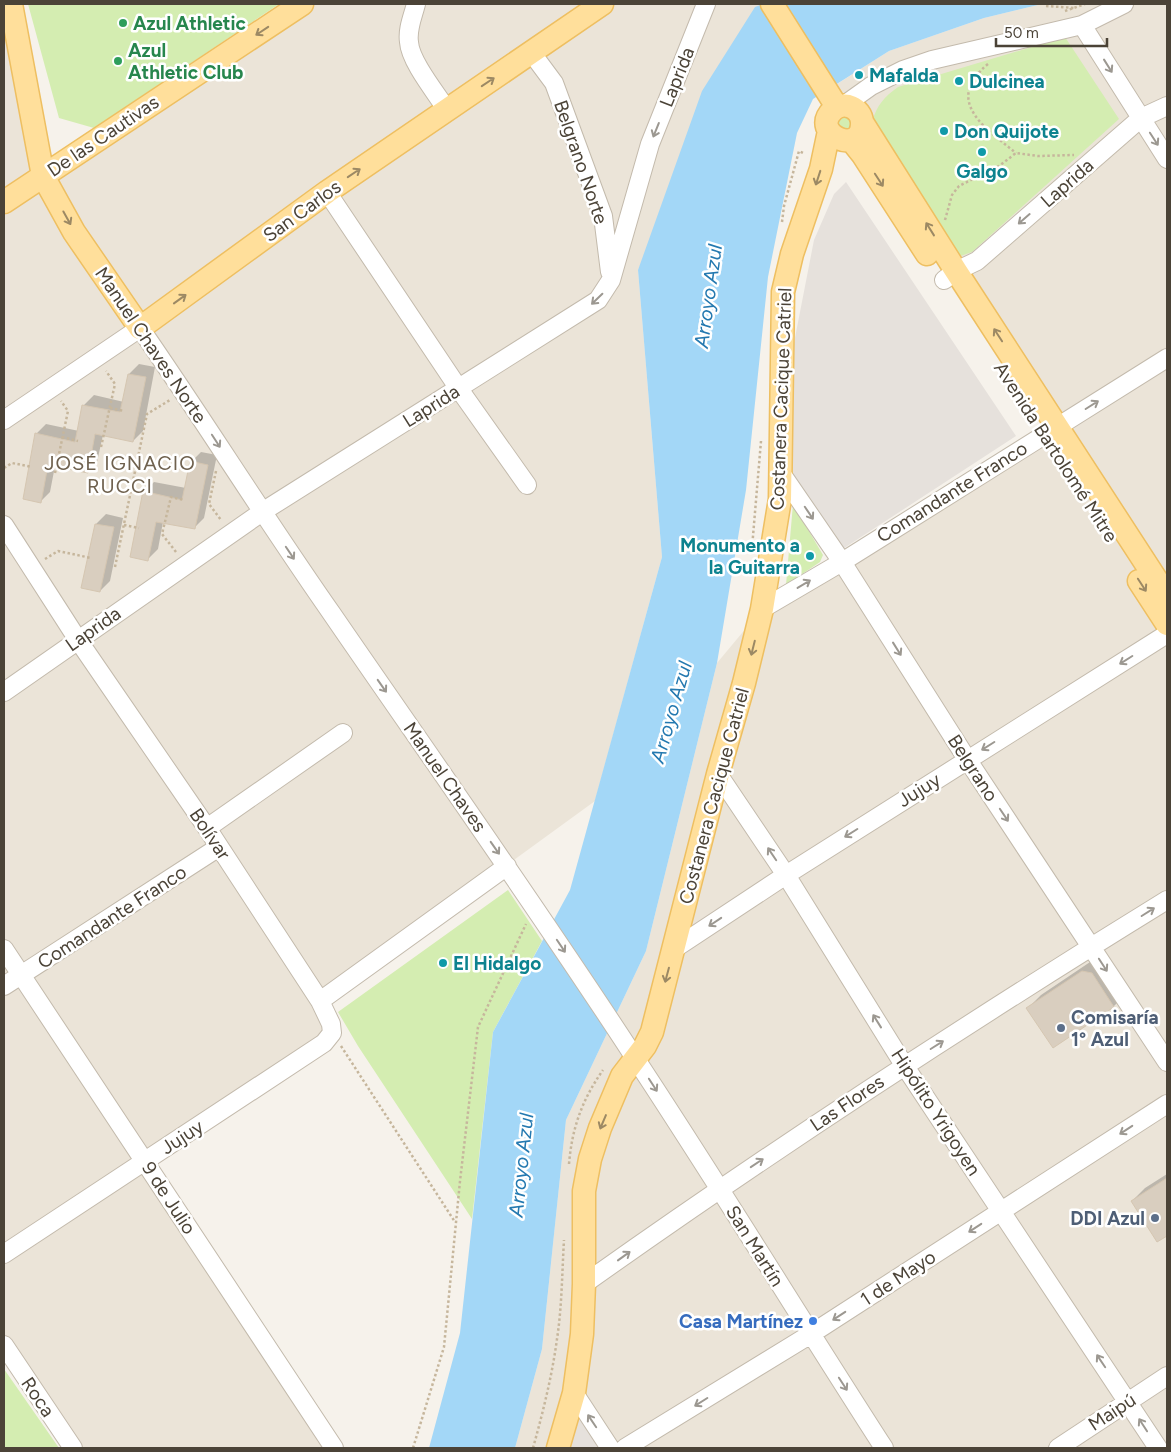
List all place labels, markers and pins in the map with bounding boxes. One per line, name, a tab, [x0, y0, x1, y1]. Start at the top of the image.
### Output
place label: Azul Athletic	[133, 12, 246, 35]
marker: Azul Athletic	[117, 17, 129, 29]
place label: Azul Athletic Club	[128, 39, 243, 84]
marker: Azul Athletic Club	[112, 55, 124, 67]
place label: Mafalda	[869, 64, 939, 87]
marker: Mafalda	[853, 69, 865, 81]
place label: Dulcinea	[969, 70, 1045, 93]
marker: Dulcinea	[953, 75, 965, 87]
place label: Don Quijote	[954, 120, 1059, 143]
marker: Don Quijote	[938, 125, 950, 137]
marker: Galgo	[976, 146, 988, 158]
place label: Galgo	[956, 160, 1008, 183]
place label: Monumento a la Guitarra	[680, 534, 800, 579]
marker: Monumento a la Guitarra	[804, 550, 816, 562]
place label: El Hidalgo	[453, 952, 541, 975]
marker: El Hidalgo	[437, 957, 449, 969]
place label: Comisaría 1° Azul	[1071, 1006, 1159, 1051]
marker: Comisaría 1° Azul	[1055, 1022, 1067, 1034]
place label: DDI Azul	[1070, 1207, 1145, 1230]
marker: DDI Azul	[1149, 1212, 1161, 1224]
place label: Casa Martínez	[679, 1310, 803, 1333]
marker: Casa Martínez	[807, 1315, 819, 1327]

